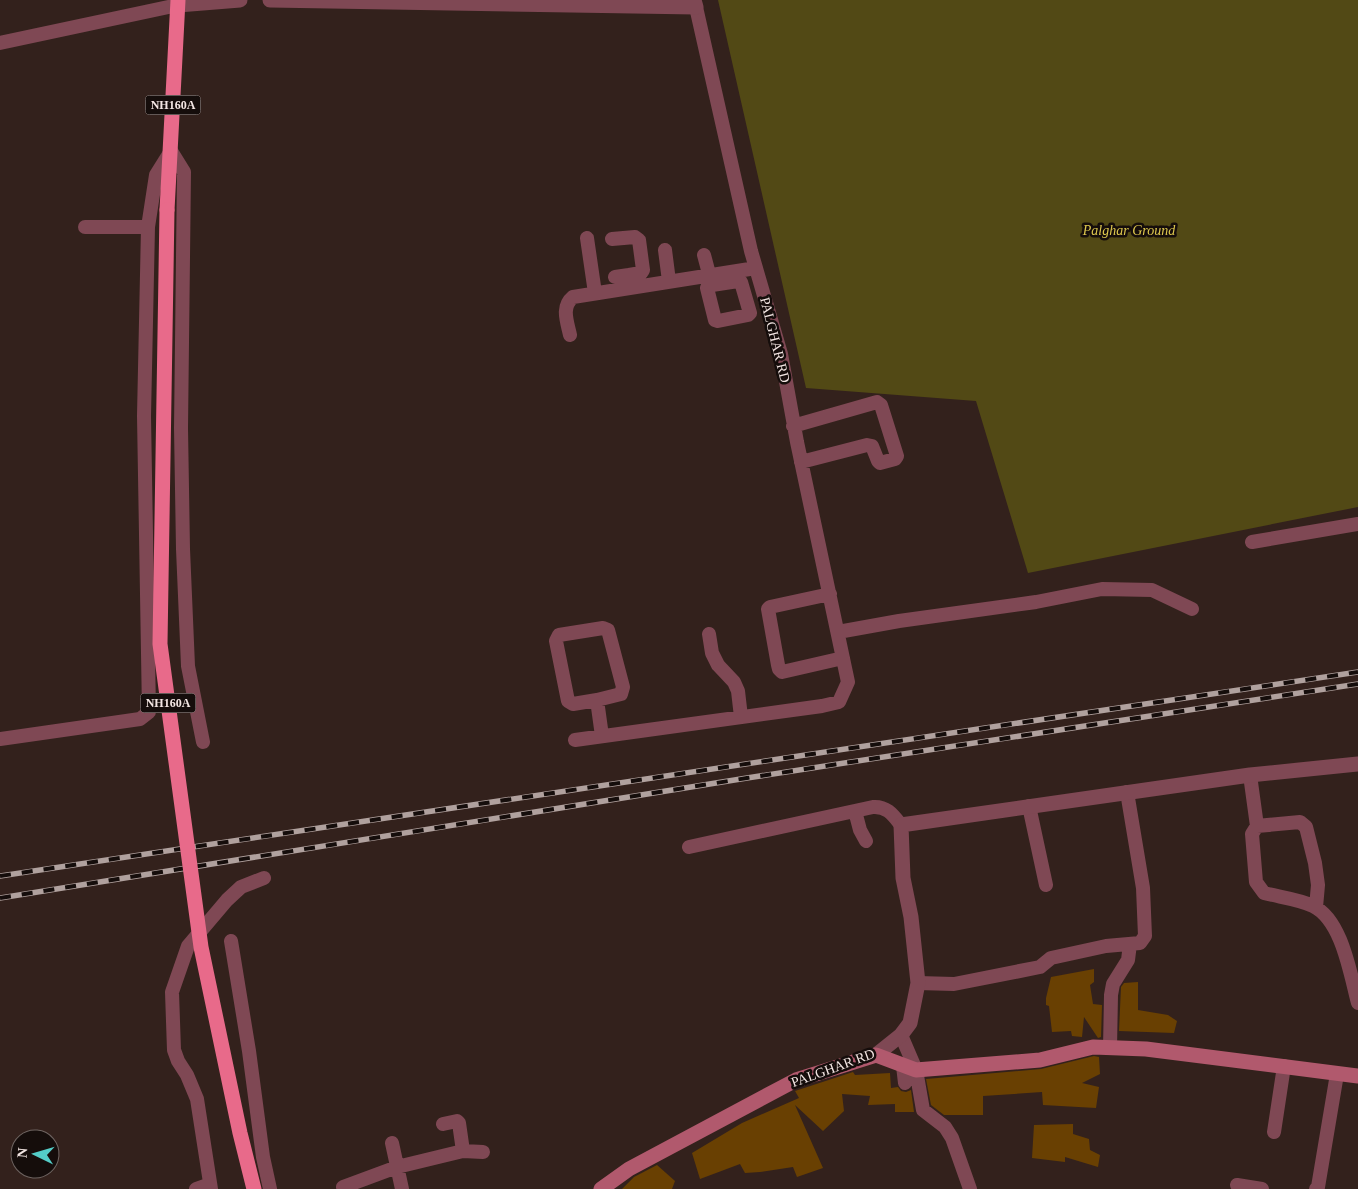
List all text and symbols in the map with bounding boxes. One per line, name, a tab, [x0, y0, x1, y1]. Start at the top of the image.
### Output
road number: NH160A	[146, 96, 200, 114]
park label: Palghar Ground	[1082, 223, 1176, 238]
street label: PALGHAR RD	[757, 296, 793, 384]
road number: NH160A	[140, 694, 196, 712]
street label: PALGHAR RD	[789, 1046, 877, 1090]
north arrow	[10, 1129, 60, 1179]
text: N	[15, 1147, 30, 1159]

